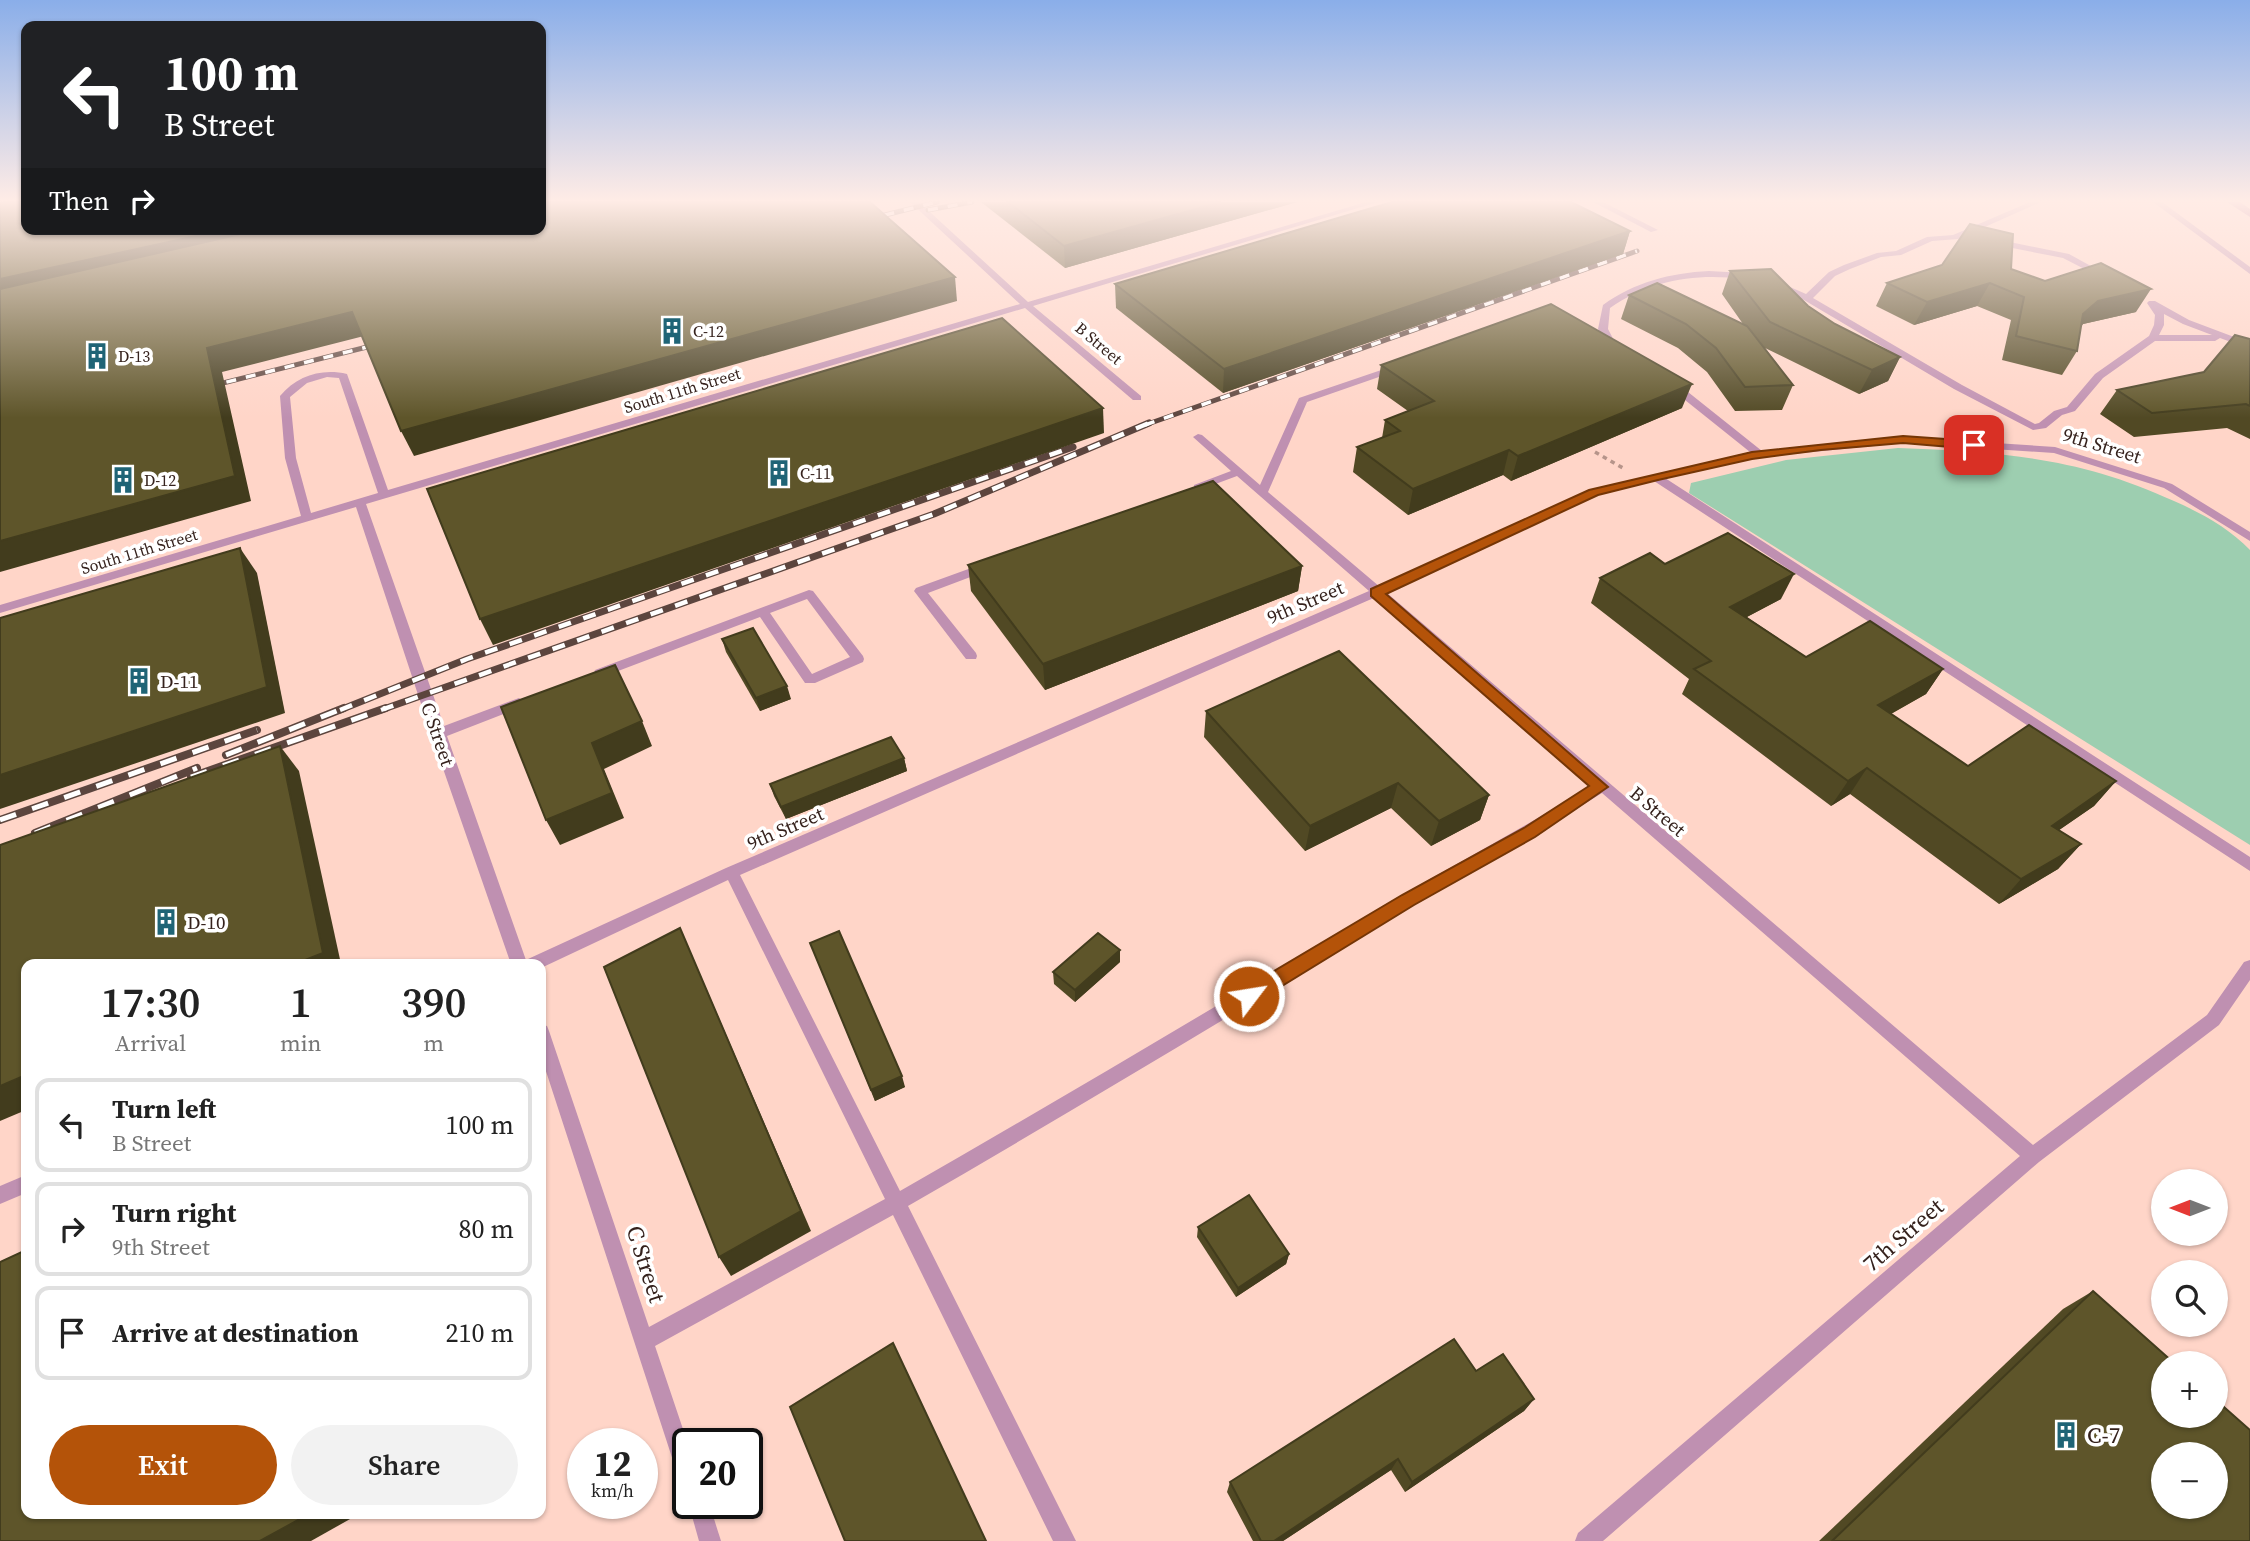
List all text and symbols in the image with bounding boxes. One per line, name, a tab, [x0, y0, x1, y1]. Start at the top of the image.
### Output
text: 100 m	[164, 39, 299, 106]
icon: left	[49, 49, 140, 140]
text: B Street	[164, 103, 274, 147]
icon: right	[123, 182, 161, 220]
text: Then	[49, 183, 109, 219]
building icon: C-12	[657, 316, 687, 346]
street label: B Street	[1071, 317, 1128, 370]
place label: C-12	[693, 320, 724, 342]
building icon: D-13	[82, 341, 112, 371]
place label: D-13	[118, 345, 150, 367]
street label: South 11th Street	[621, 362, 744, 418]
pin	[1944, 415, 2004, 475]
street label: 9th Street	[2060, 421, 2145, 469]
icon: arrive	[1955, 426, 1993, 464]
building icon: C-11	[764, 458, 794, 488]
place label: C-11	[800, 462, 831, 484]
building icon: D-12	[108, 465, 138, 495]
place label: D-12	[144, 469, 176, 491]
street label: South 11th Street	[78, 523, 201, 579]
street label: 9th Street	[1263, 574, 1348, 630]
building icon: D-11	[124, 666, 154, 696]
place label: D-11	[160, 668, 198, 694]
street label: C Street	[415, 699, 461, 770]
street label: B Street	[1625, 780, 1692, 843]
street label: 9th Street	[743, 800, 828, 856]
building icon: D-10	[151, 907, 181, 937]
place label: D-10	[187, 909, 225, 935]
position arrow	[1212, 959, 1286, 1033]
text: 17:30	[100, 973, 200, 1031]
text: 1	[290, 973, 312, 1031]
text: 390	[401, 973, 466, 1031]
text: Arrival	[115, 1027, 186, 1059]
text: min	[280, 1027, 321, 1059]
text: m	[423, 1027, 444, 1059]
text: Turn left	[112, 1091, 216, 1127]
icon: left	[53, 1106, 91, 1144]
text: 100 m	[446, 1107, 514, 1143]
text: B Street	[112, 1127, 191, 1159]
north arrow	[2151, 1169, 2228, 1246]
map controls	[2151, 1169, 2228, 1519]
street label: 7th Street	[1856, 1191, 1951, 1279]
text: Turn right	[112, 1195, 236, 1231]
icon: right	[53, 1210, 91, 1248]
text: 80 m	[459, 1211, 514, 1247]
street label: C Street	[619, 1221, 674, 1307]
text: 9th Street	[112, 1231, 210, 1263]
button: search	[2151, 1260, 2228, 1337]
icon: arrive	[53, 1314, 91, 1352]
text: Arrive at destination	[112, 1315, 359, 1351]
text: 210 m	[446, 1315, 514, 1351]
button: +	[2151, 1351, 2228, 1428]
place label: C-7	[2087, 1419, 2120, 1451]
building icon: C-7	[2051, 1420, 2081, 1450]
button: Exit	[49, 1425, 277, 1505]
button: Share	[291, 1425, 518, 1505]
speed limit sign: 20	[672, 1428, 763, 1519]
text: 12	[594, 1440, 631, 1488]
button: −	[2151, 1442, 2228, 1519]
text: km/h	[591, 1478, 634, 1503]

